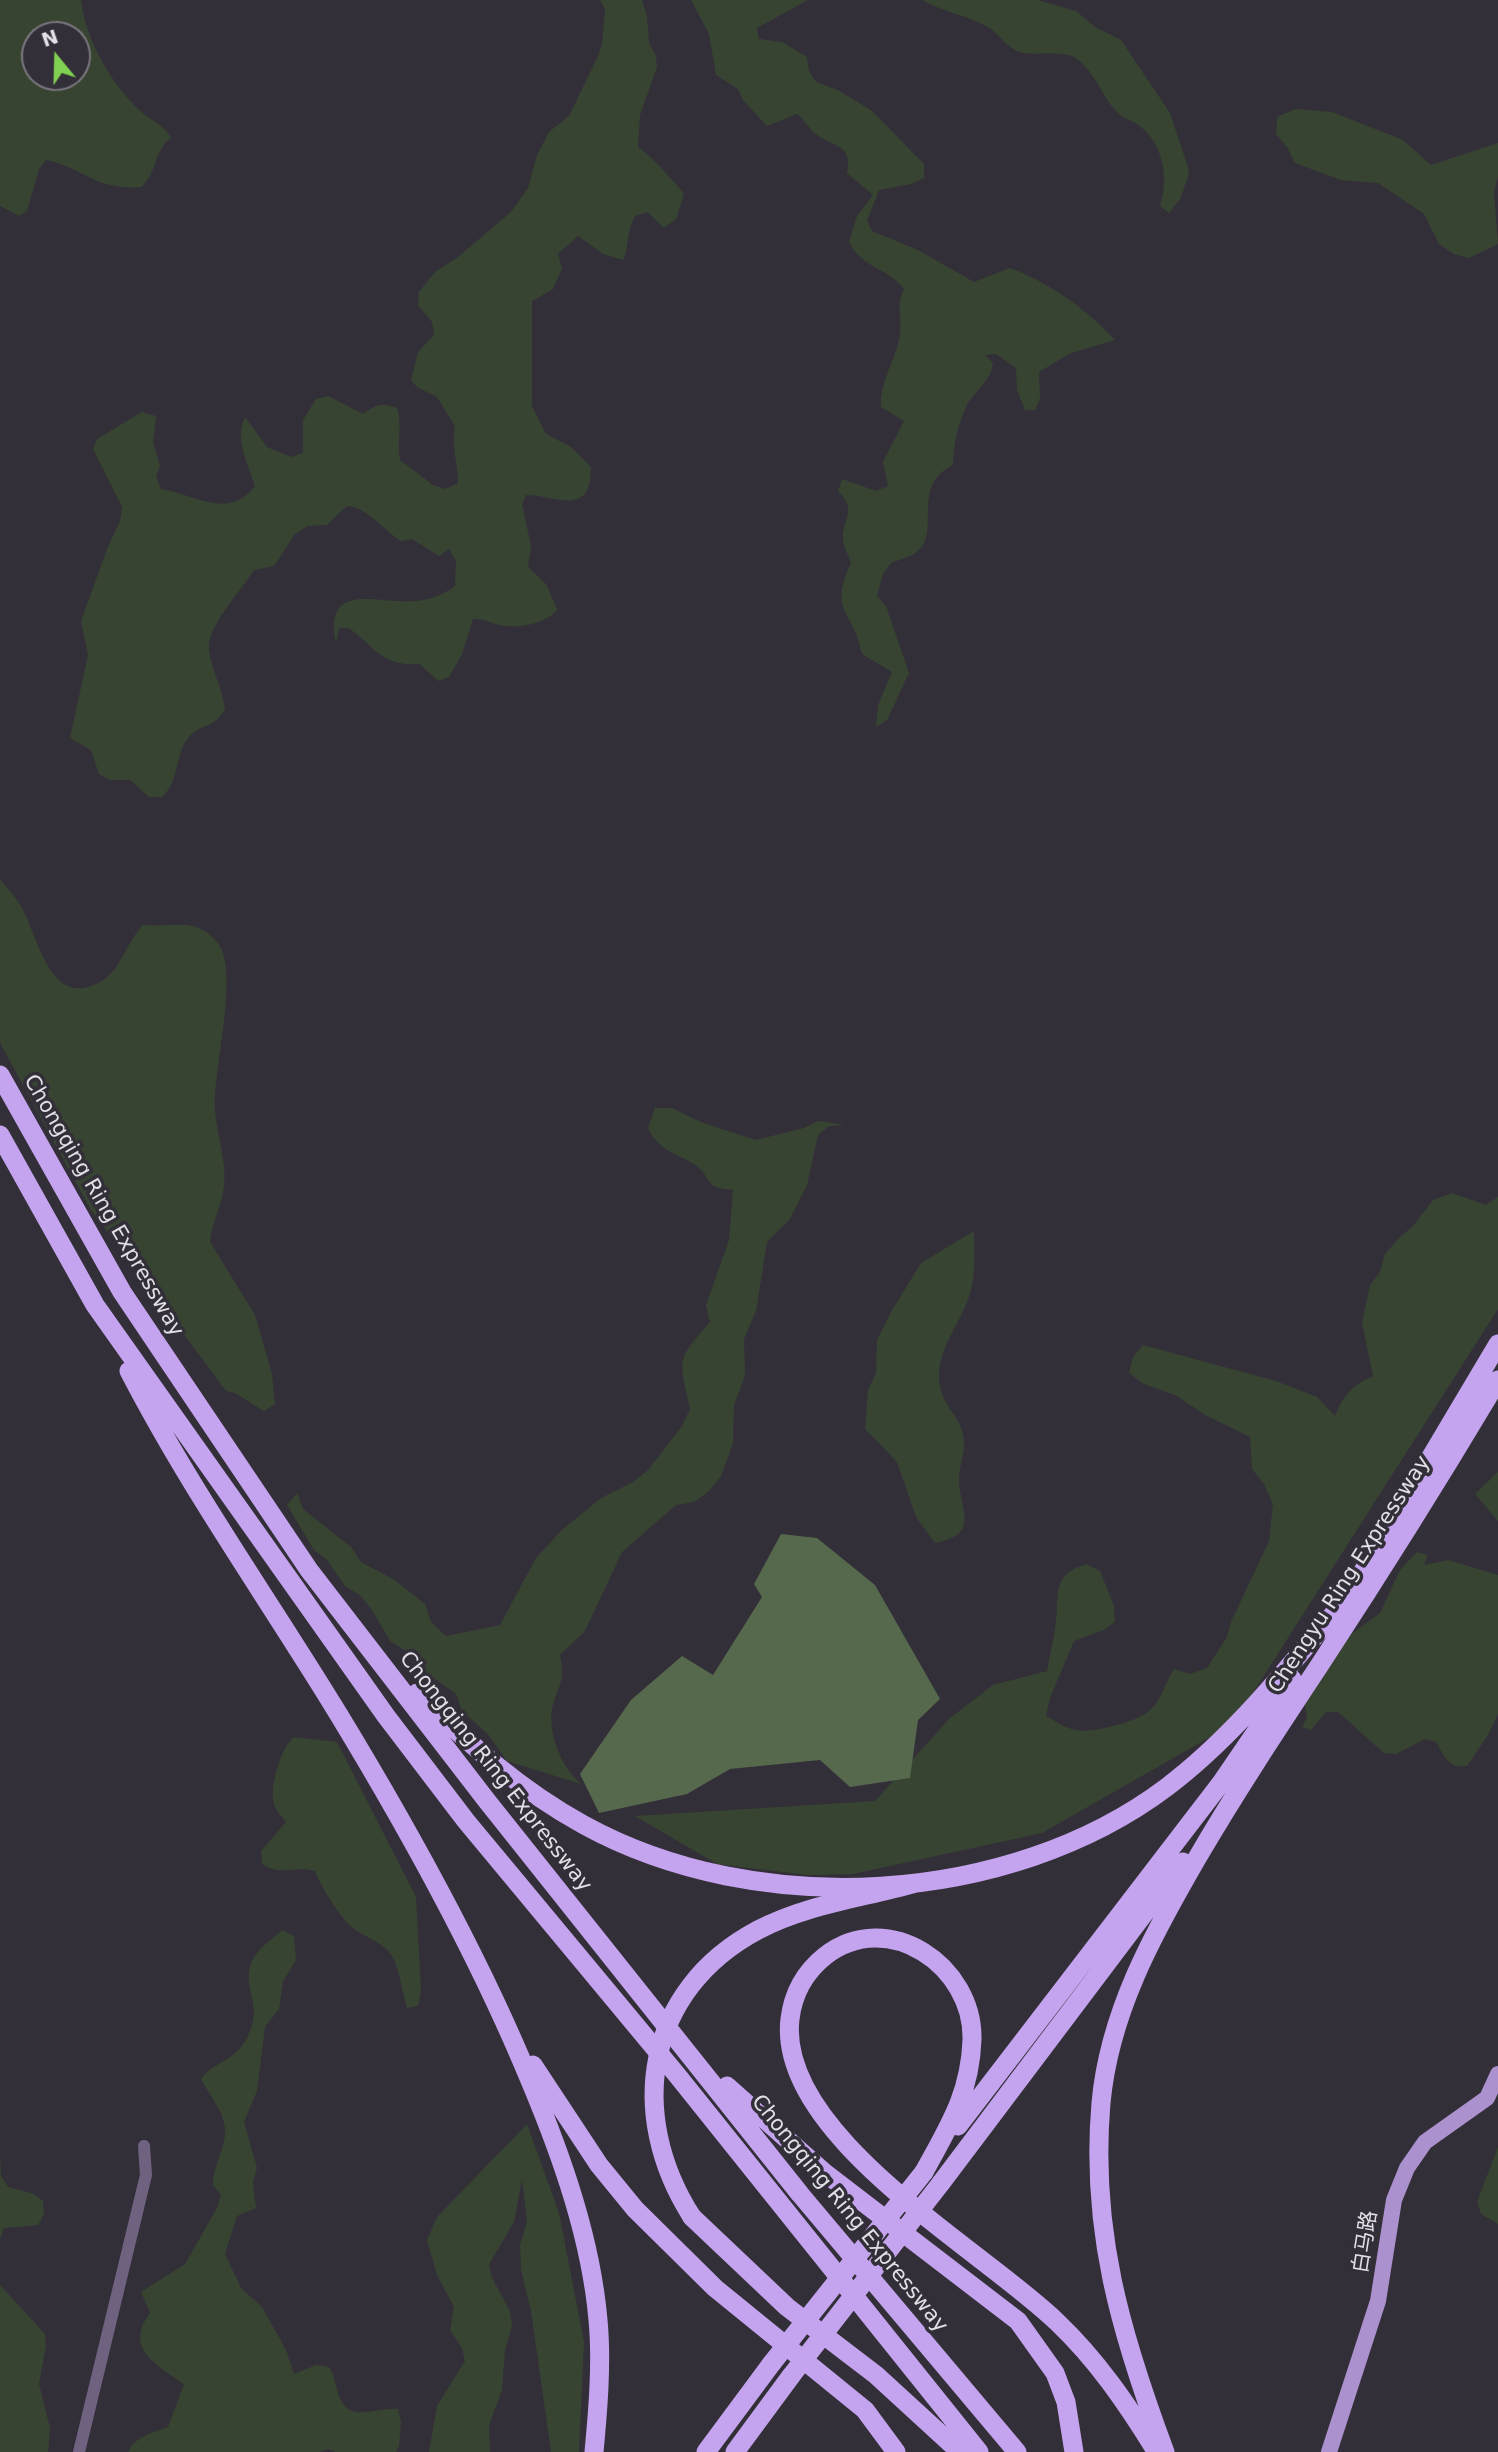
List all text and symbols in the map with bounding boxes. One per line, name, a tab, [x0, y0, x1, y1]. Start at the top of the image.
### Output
north arrow	[21, 21, 91, 91]
text: N	[39, 25, 61, 51]
street label: Chongqing Ring Expressway	[18, 1071, 188, 1341]
street label: Chengyu Ring Expressway	[1264, 1451, 1436, 1699]
street label: Chongqing Ring Expressway	[393, 1647, 597, 1897]
street label: Chongqing Ring Expressway	[745, 2090, 953, 2338]
street label: 白马路	[1349, 2209, 1383, 2275]

